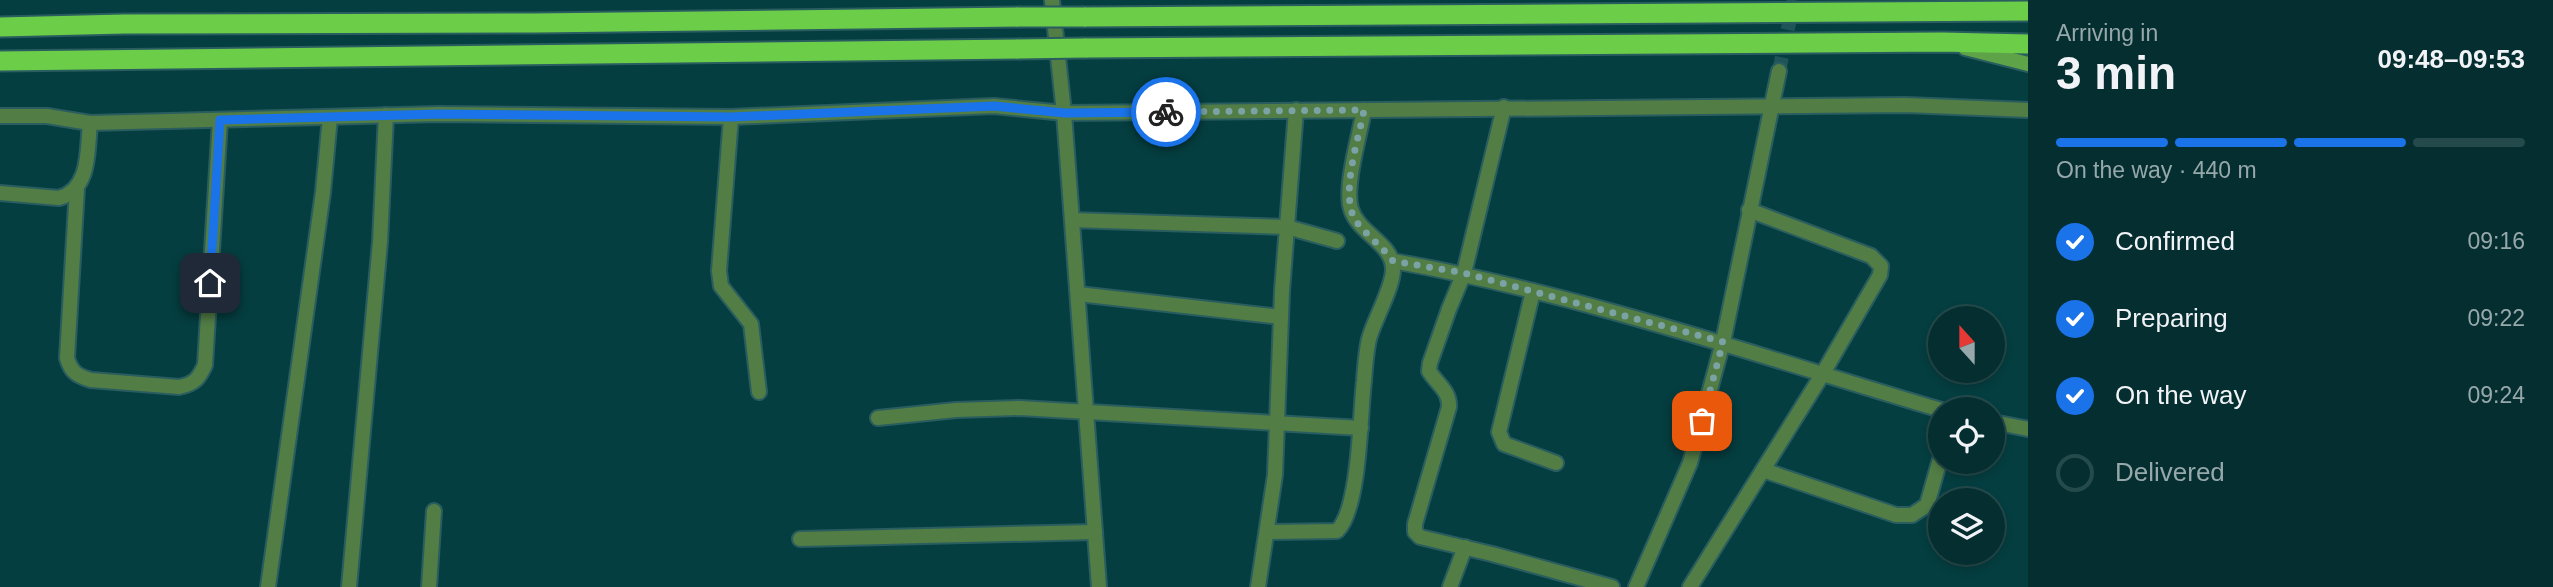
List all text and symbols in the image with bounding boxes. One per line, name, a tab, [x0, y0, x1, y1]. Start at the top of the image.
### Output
text: Arriving in	[2056, 20, 2158, 46]
text: 09:48–09:53	[2378, 44, 2525, 74]
text: 3 min	[2056, 47, 2176, 99]
courier	[1131, 77, 1201, 147]
icon: bike	[1147, 93, 1185, 131]
text: On the way · 440 m	[2056, 157, 2257, 183]
icon: check	[2056, 223, 2094, 261]
text: Confirmed	[2115, 226, 2235, 256]
text: 09:16	[2467, 228, 2525, 254]
pin	[180, 253, 240, 313]
icon: home	[191, 264, 229, 302]
icon: check	[2056, 300, 2094, 338]
text: Preparing	[2115, 303, 2228, 333]
text: 09:22	[2467, 305, 2525, 331]
north arrow	[1928, 306, 2006, 383]
map controls	[1928, 306, 2005, 565]
icon: check	[2056, 377, 2094, 415]
text: On the way	[2115, 380, 2247, 410]
text: 09:24	[2467, 382, 2525, 408]
pin	[1672, 391, 1732, 451]
button: locate	[1928, 397, 2005, 474]
icon: bag	[1683, 402, 1721, 440]
text: Delivered	[2115, 457, 2225, 487]
button: layers	[1928, 488, 2005, 565]

